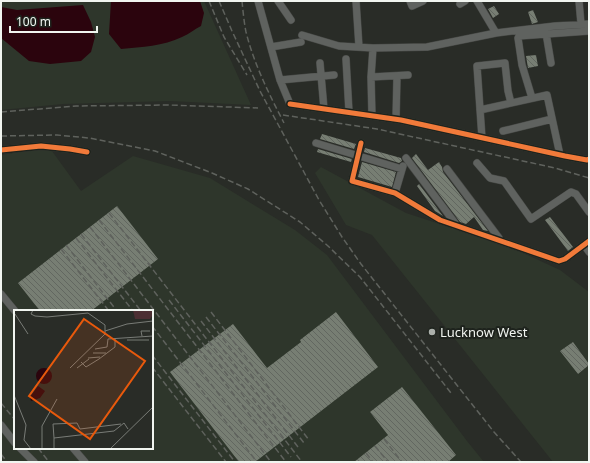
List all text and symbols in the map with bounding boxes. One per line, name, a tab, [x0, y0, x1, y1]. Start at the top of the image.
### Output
scale bar	[10, 8, 97, 34]
text: 100 m	[16, 13, 51, 30]
inset map	[14, 310, 153, 449]
place label: Lucknow West	[440, 323, 528, 341]
marker: Lucknow West	[427, 327, 437, 337]

